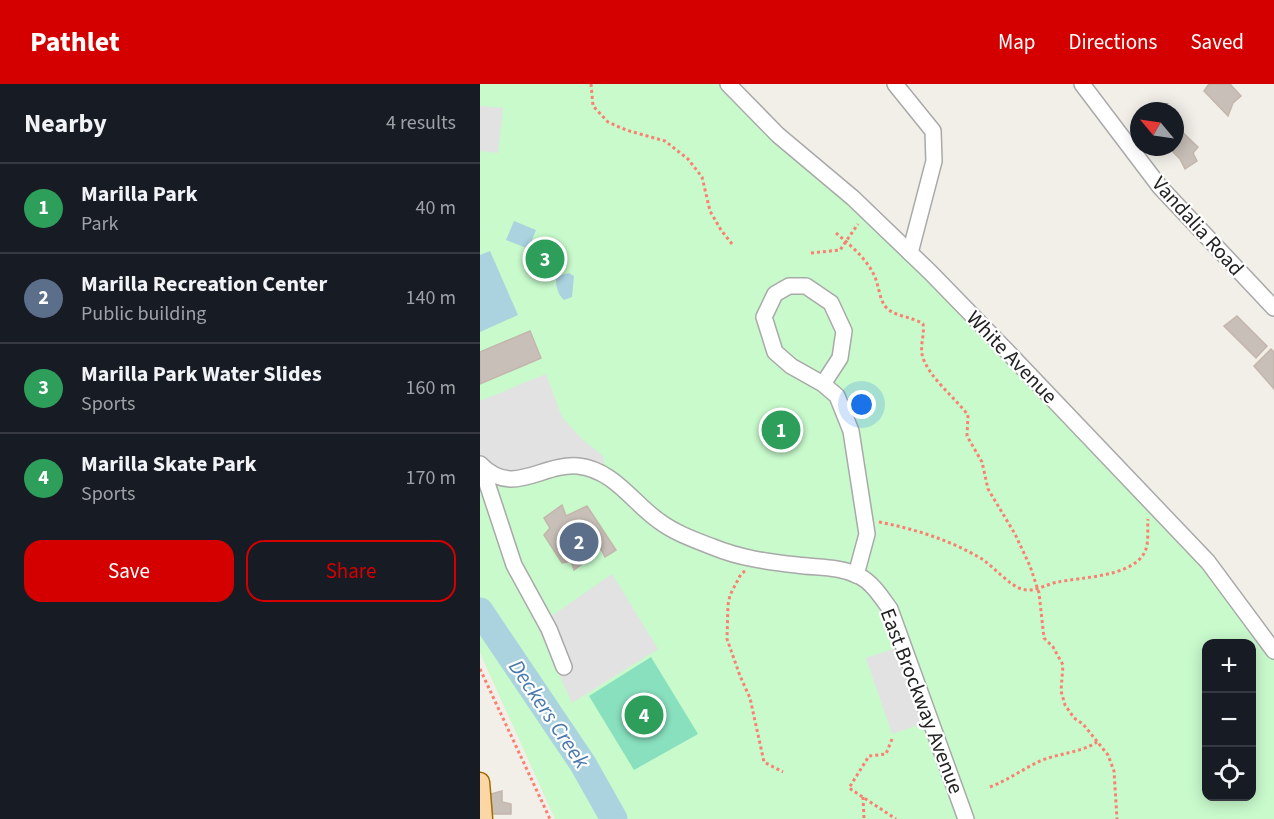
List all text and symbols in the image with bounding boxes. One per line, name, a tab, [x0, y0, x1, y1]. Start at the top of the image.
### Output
text: Pathlet	[30, 22, 120, 62]
text: Map	[998, 27, 1036, 57]
text: Directions	[1069, 27, 1157, 57]
text: Saved	[1190, 27, 1244, 57]
north arrow	[1130, 102, 1184, 156]
text: Nearby	[24, 105, 107, 142]
text: 4 results	[386, 109, 456, 137]
street label: Vandalia Road	[1145, 169, 1251, 283]
text: Marilla Park	[81, 178, 198, 210]
text: 1	[38, 194, 49, 222]
text: 40 m	[416, 194, 456, 222]
text: Park	[81, 210, 118, 238]
pin: 3	[526, 236, 564, 282]
text: Marilla Recreation Center	[81, 268, 327, 300]
text: 2	[38, 284, 49, 312]
text: 140 m	[406, 284, 456, 312]
text: Public building	[81, 300, 206, 328]
street label: White Avenue	[960, 304, 1064, 410]
text: Marilla Park Water Slides	[81, 358, 322, 390]
text: 3	[38, 374, 49, 402]
text: 160 m	[406, 374, 456, 402]
text: Sports	[81, 390, 136, 418]
your location	[847, 390, 876, 419]
pin: 1	[762, 408, 800, 452]
text: Marilla Skate Park	[81, 448, 257, 480]
text: 4	[38, 464, 49, 492]
text: 170 m	[406, 464, 456, 492]
text: Sports	[81, 480, 136, 508]
pin: 2	[560, 520, 598, 564]
button: Save	[24, 540, 234, 602]
button: Share	[246, 540, 456, 602]
street label: East Brockway Avenue	[873, 604, 971, 798]
map controls	[1202, 639, 1256, 801]
button: +	[1202, 639, 1256, 693]
water label: Deckers Creek	[501, 653, 598, 775]
pin: 4	[624, 692, 664, 738]
button: −	[1202, 693, 1256, 747]
button: locate	[1202, 747, 1256, 801]

